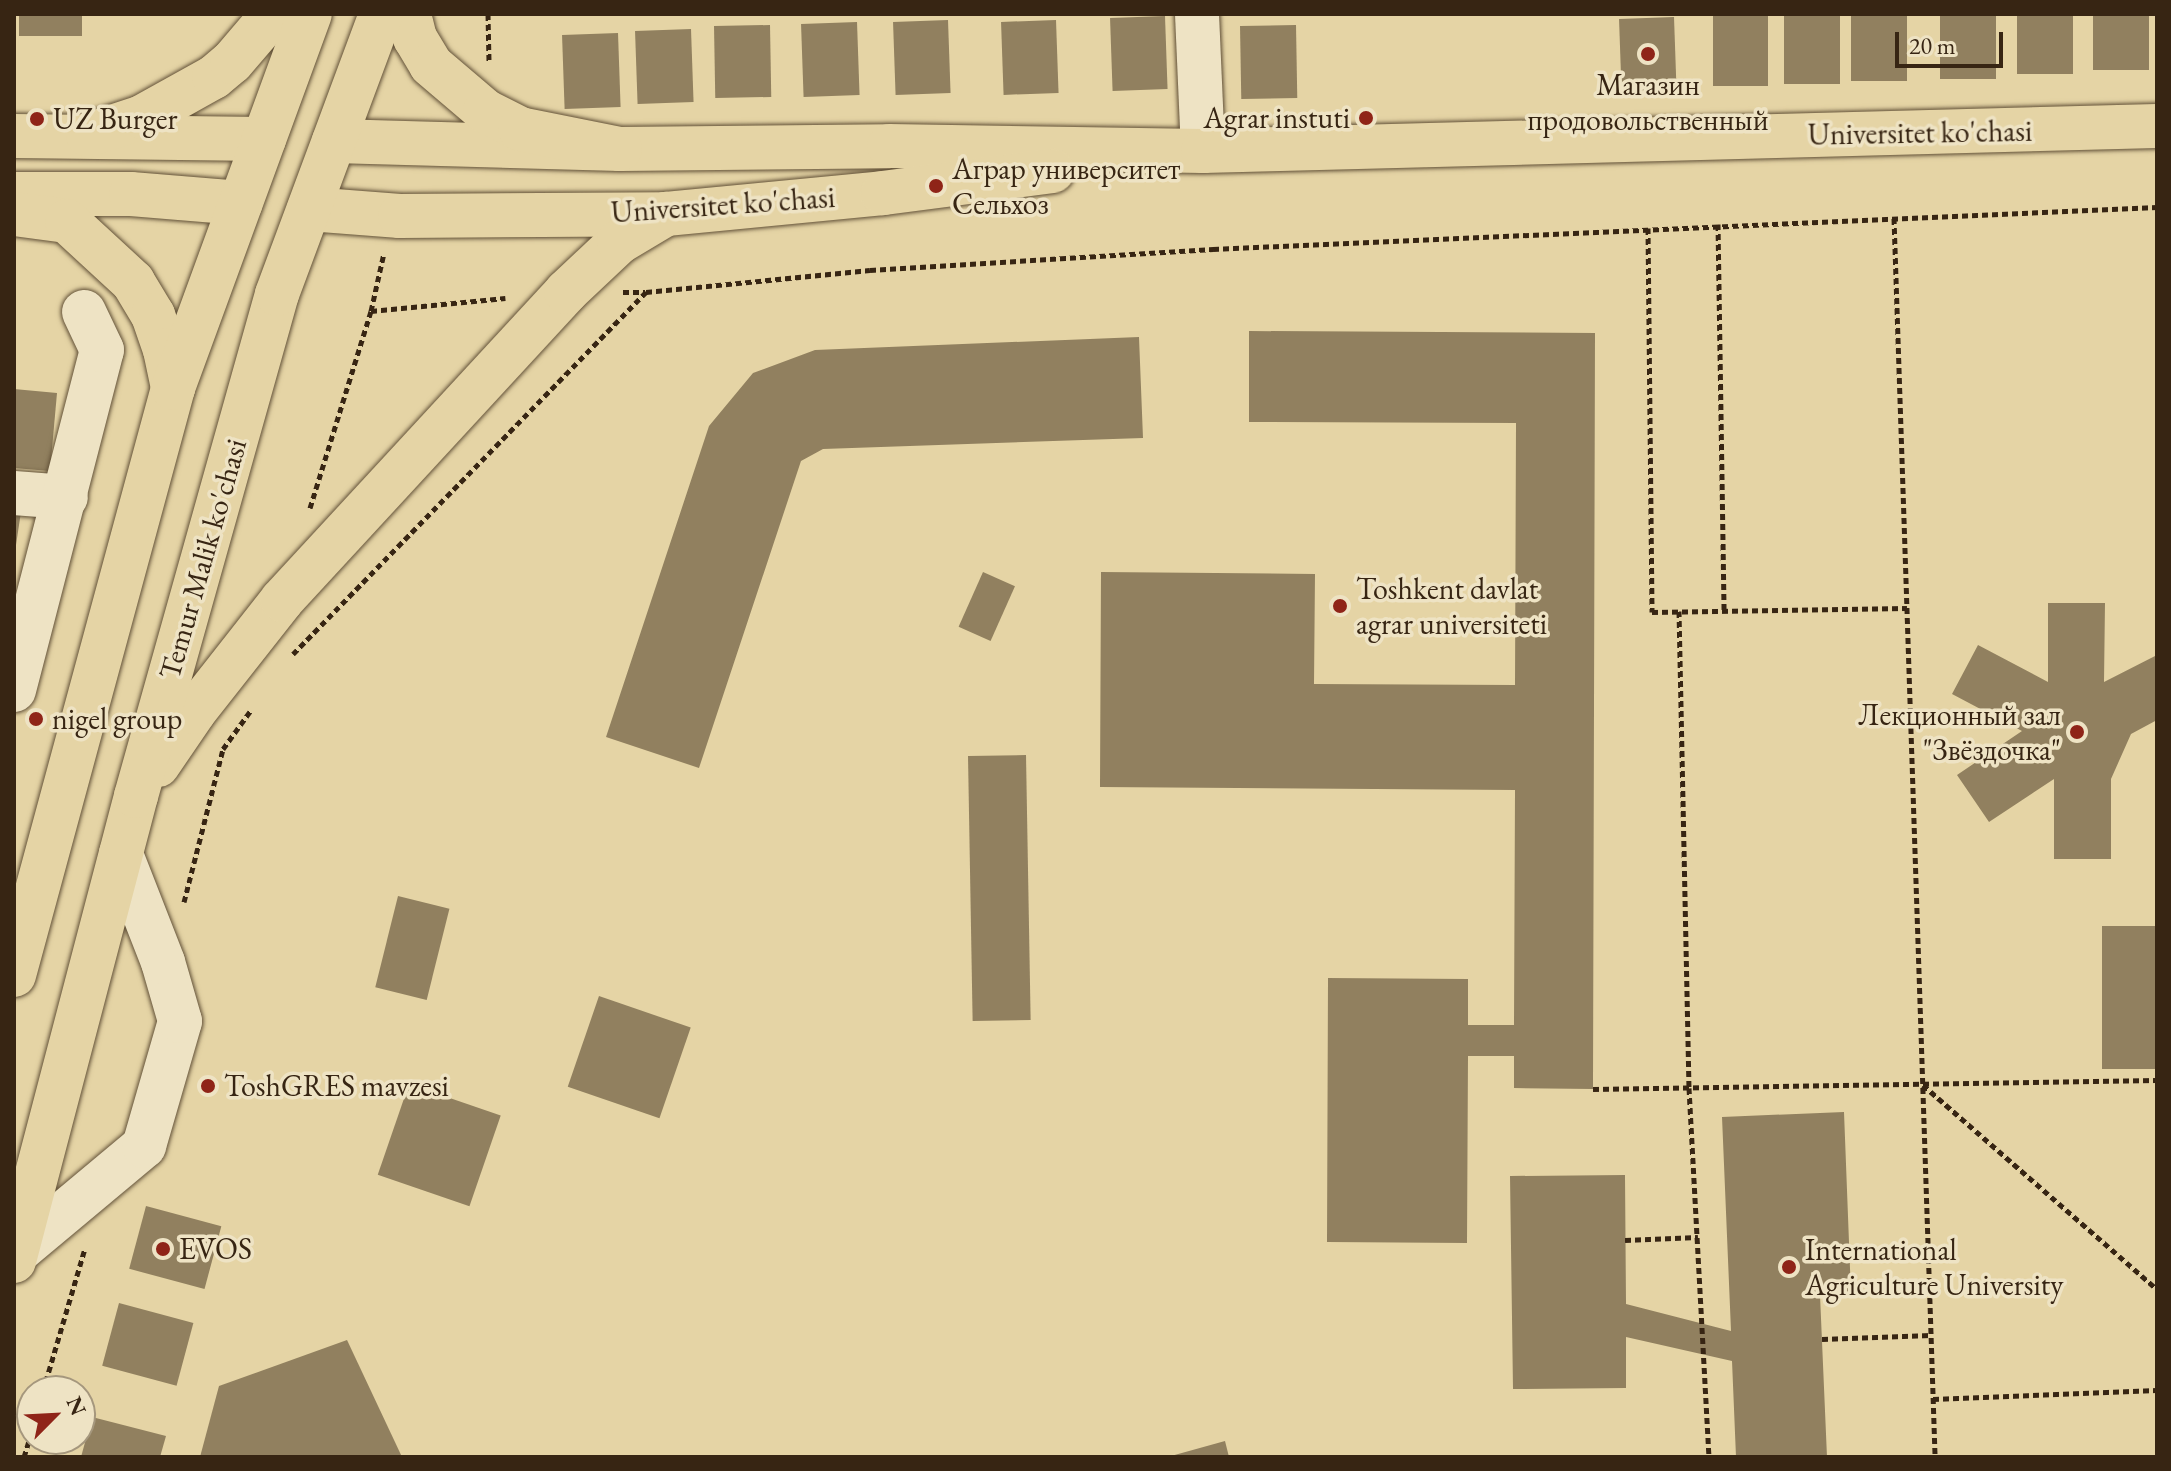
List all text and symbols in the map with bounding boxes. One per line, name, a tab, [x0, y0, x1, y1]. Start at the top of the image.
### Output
scale bar	[1899, 16, 2007, 66]
text: 20 m	[1909, 30, 1956, 61]
marker: Магазин продовольственный	[1639, 45, 1657, 63]
place label: Магазин продовольственный	[1528, 67, 1768, 138]
place label: Agrar instuti	[1203, 100, 1350, 136]
place label: UZ Burger	[53, 101, 177, 137]
marker: Agrar instuti	[1357, 109, 1375, 127]
marker: UZ Burger	[28, 110, 46, 128]
street label: Universitet ko'chasi	[1807, 113, 2033, 153]
place label: Аграр университет Сельхоз	[952, 151, 1180, 222]
marker: Аграр университет Сельхоз	[927, 177, 945, 195]
street label: Universitet ko'chasi	[610, 179, 836, 231]
street label: Temur Malik ko'chasi	[151, 435, 255, 683]
place label: Toshkent davlat agrar universiteti	[1356, 571, 1547, 642]
marker: Toshkent davlat agrar universiteti	[1331, 597, 1349, 615]
place label: Лекционный зал "Звёздочка"	[1858, 697, 2061, 768]
place label: nigel group	[52, 701, 182, 737]
marker: nigel group	[27, 710, 45, 728]
marker: Лекционный зал "Звёздочка"	[2068, 723, 2086, 741]
place label: ToshGRES mavzesi	[224, 1068, 449, 1104]
marker: ToshGRES mavzesi	[199, 1077, 217, 1095]
place label: EVOS	[179, 1231, 252, 1267]
place label: International Agriculture University	[1805, 1232, 2063, 1302]
marker: EVOS	[154, 1240, 172, 1258]
marker: International Agriculture University	[1780, 1258, 1798, 1276]
north arrow	[16, 1375, 96, 1455]
text: N	[60, 1392, 93, 1420]

